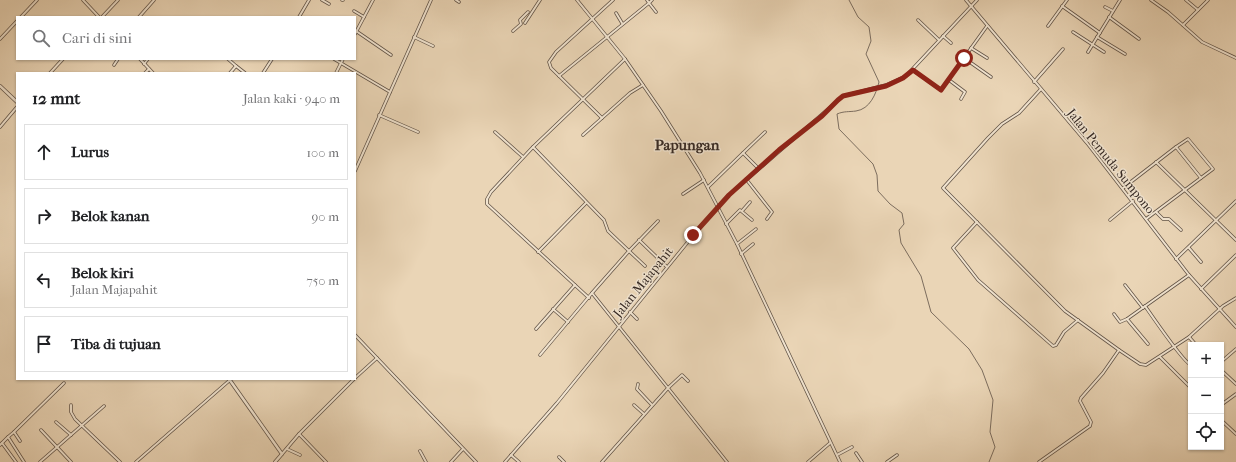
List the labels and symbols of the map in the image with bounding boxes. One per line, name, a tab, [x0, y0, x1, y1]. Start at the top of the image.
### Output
route start	[955, 49, 973, 67]
street label: Jalan Pemuda Sumpono	[1063, 105, 1158, 217]
district label: Papungan	[655, 136, 720, 154]
route end	[684, 226, 702, 244]
street label: Jalan Majapahit	[609, 243, 676, 321]

